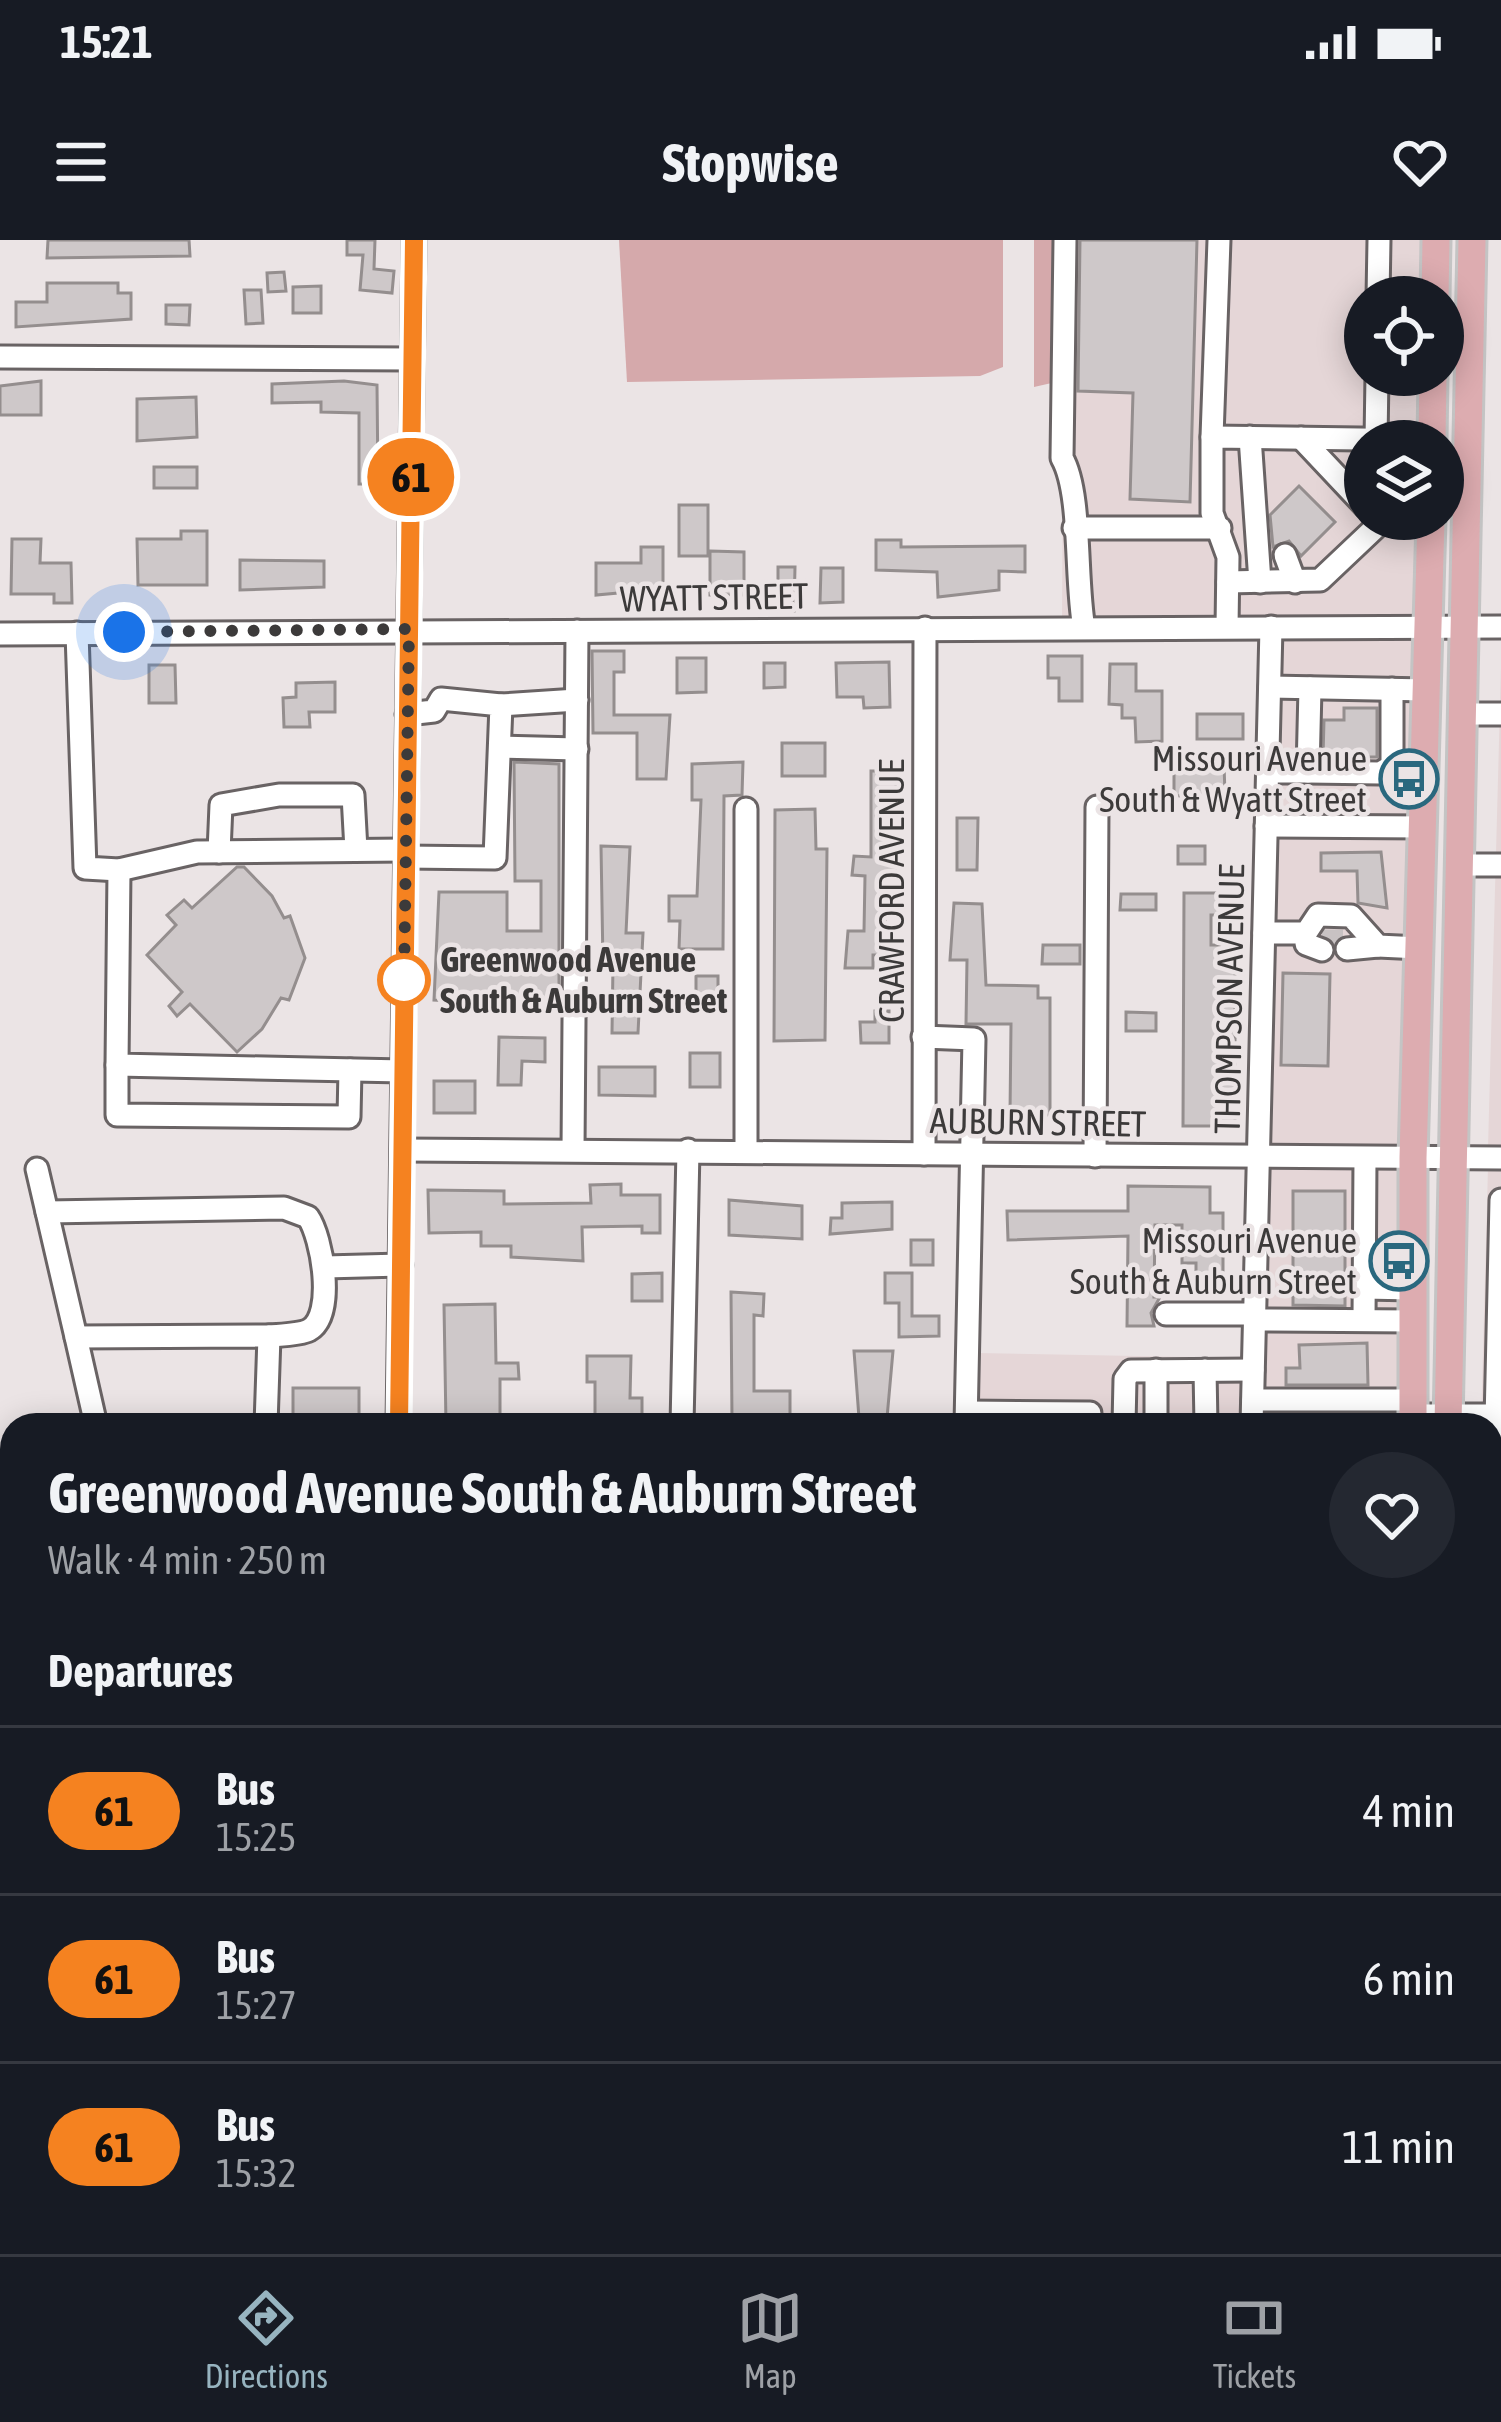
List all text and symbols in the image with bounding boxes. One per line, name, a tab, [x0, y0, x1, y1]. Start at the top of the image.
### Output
text: 15:21	[60, 16, 153, 68]
icon: menu	[48, 129, 114, 195]
icon: heart	[1387, 129, 1453, 195]
text: Stopwise	[662, 132, 839, 193]
map controls	[1344, 276, 1464, 540]
button: locate	[1344, 276, 1464, 396]
button: layers	[1344, 420, 1464, 540]
line badge: 61	[357, 438, 465, 516]
text: 61	[391, 453, 431, 501]
street label: WYATT STREET	[619, 574, 809, 620]
your location	[94, 602, 154, 662]
place label: Missouri Avenue South & Wyatt Street	[1099, 737, 1367, 820]
bus stop icon: Missouri Avenue South & Wyatt Street	[1378, 748, 1440, 810]
street label: CRAWFORD AVENUE	[870, 759, 912, 1023]
street label: THOMPSON AVENUE	[1206, 864, 1252, 1134]
place label: Greenwood Avenue South & Auburn Street	[440, 938, 728, 1021]
marker: Greenwood Avenue South & Auburn Street	[379, 955, 429, 1005]
street label: AUBURN STREET	[929, 1099, 1147, 1145]
place label: Missouri Avenue South & Auburn Street	[1070, 1219, 1357, 1302]
bus stop icon: Missouri Avenue South & Auburn Street	[1368, 1230, 1430, 1292]
button: heart	[1329, 1452, 1455, 1578]
text: Greenwood Avenue South & Auburn Street	[48, 1460, 917, 1525]
text: Walk · 4 min · 250 m	[48, 1538, 327, 1582]
text: Departures	[48, 1645, 233, 1697]
text: Bus	[216, 1763, 275, 1815]
text: 4 min	[1363, 1785, 1455, 1837]
text: 61	[94, 1787, 134, 1835]
text: 15:25	[216, 1815, 296, 1859]
text: Bus	[216, 1931, 275, 1983]
text: 6 min	[1363, 1953, 1455, 2005]
text: 61	[94, 1955, 134, 2003]
text: 15:27	[216, 1983, 296, 2027]
text: Bus	[216, 2099, 275, 2151]
text: 11 min	[1342, 2121, 1455, 2173]
text: 61	[94, 2123, 134, 2171]
text: 15:32	[216, 2151, 296, 2195]
tab: Directions	[205, 2285, 328, 2395]
tab: Map	[737, 2285, 803, 2395]
tab: Tickets	[1213, 2285, 1296, 2395]

